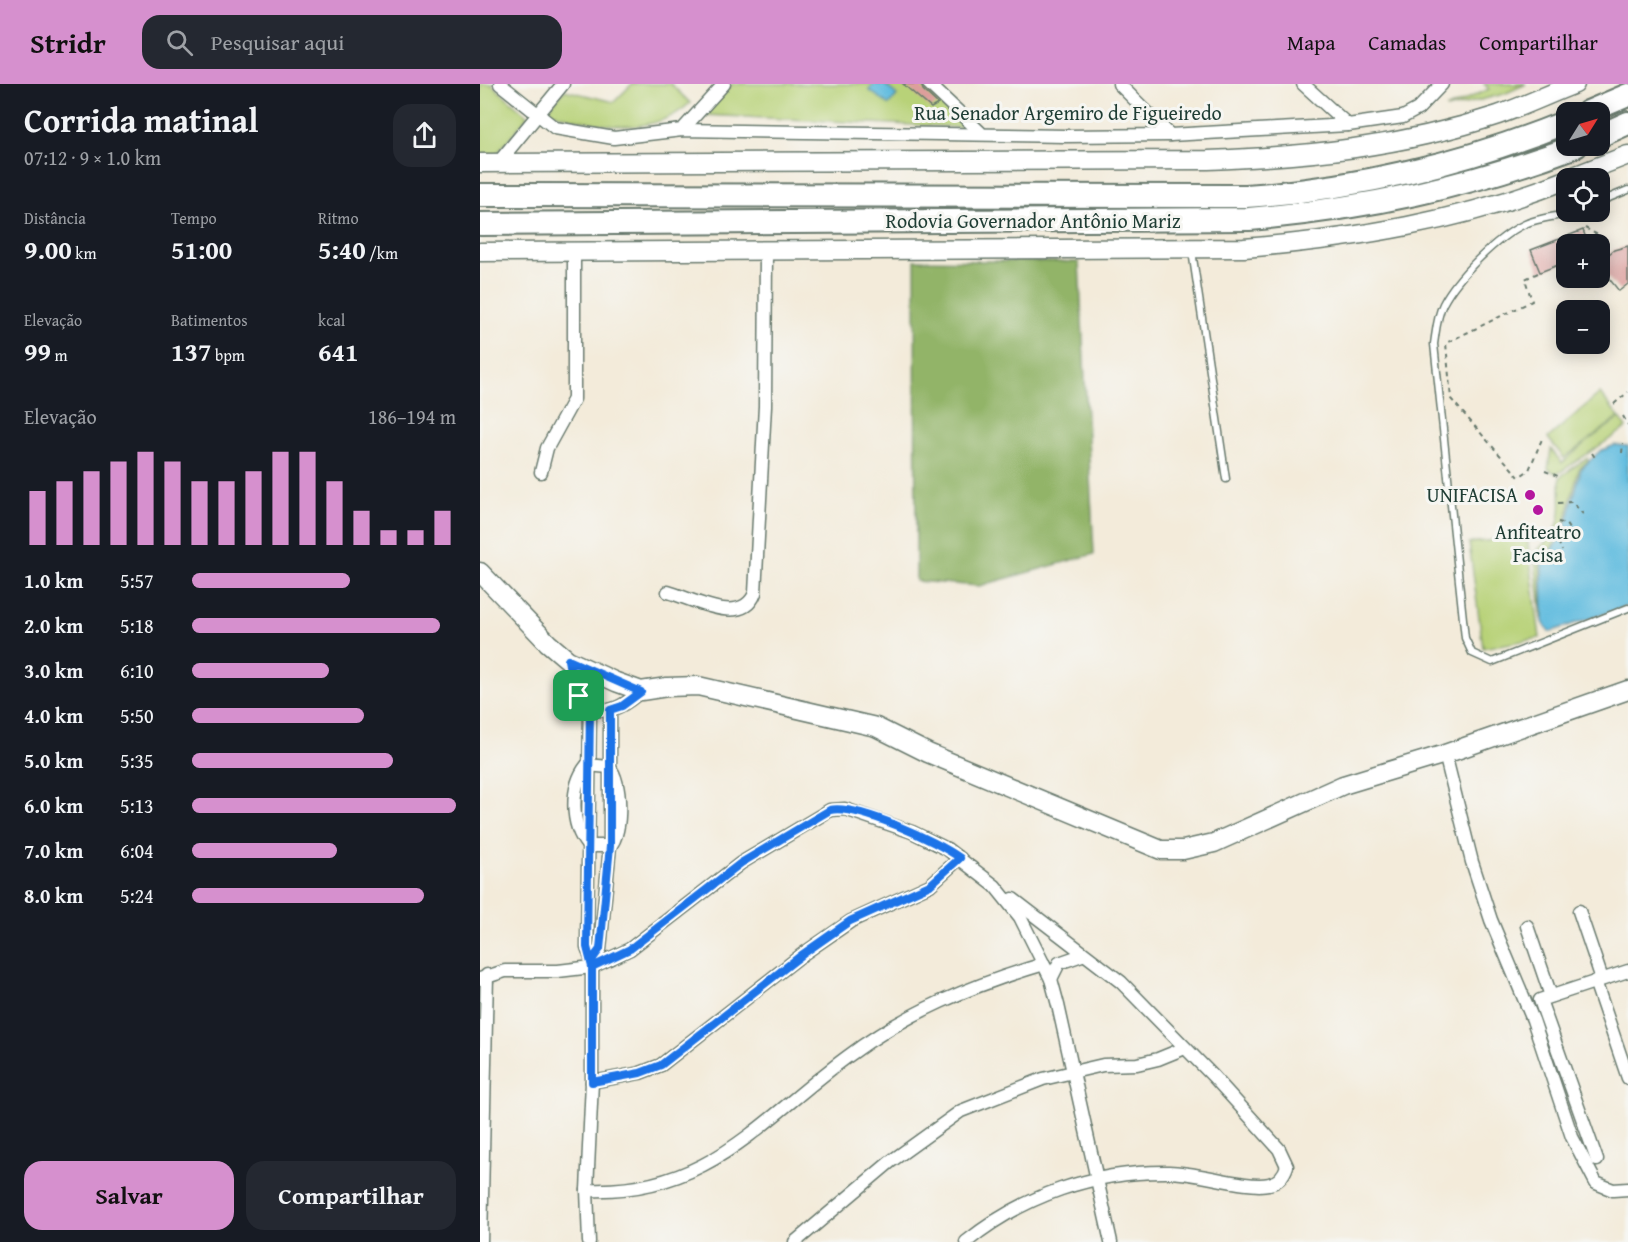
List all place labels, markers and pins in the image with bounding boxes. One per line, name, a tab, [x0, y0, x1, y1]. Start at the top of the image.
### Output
place label: UNIFACISA	[1427, 480, 1518, 509]
marker: UNIFACISA	[1523, 488, 1537, 502]
marker: Anfiteatro Facisa	[1531, 503, 1545, 517]
place label: Anfiteatro Facisa	[1495, 517, 1581, 569]
pin	[553, 670, 604, 721]

